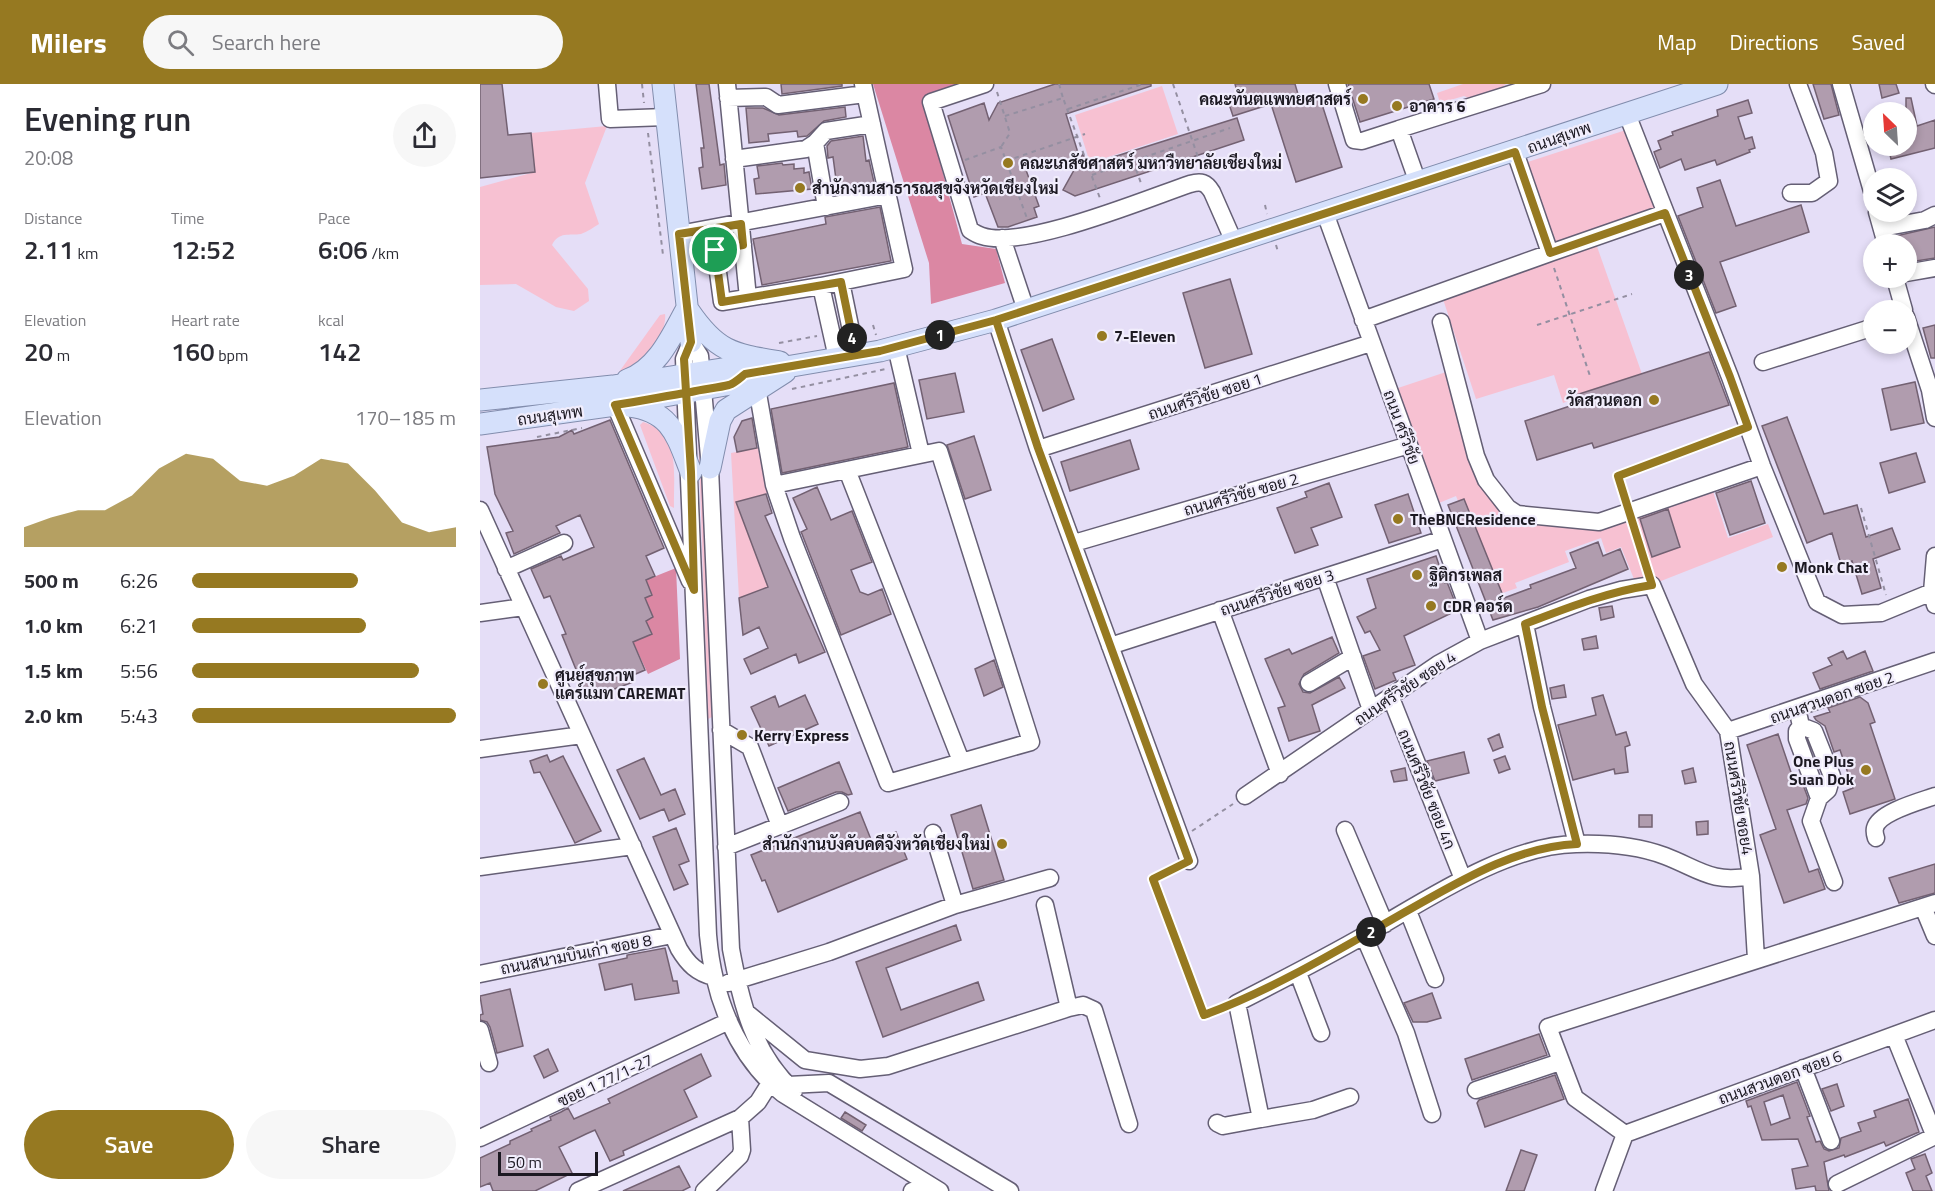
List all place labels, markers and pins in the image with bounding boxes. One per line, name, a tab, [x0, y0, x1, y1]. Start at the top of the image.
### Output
place label: คณะทันตแพทยศาสตร์	[1199, 87, 1352, 111]
marker: คณะทันตแพทยศาสตร์	[1356, 92, 1370, 106]
place label: อาคาร 6	[1409, 94, 1465, 118]
marker: อาคาร 6	[1390, 99, 1404, 113]
place label: คณะเภสัชศาสตร์ มหาวืทยาลัยเชียงใหม่	[1020, 151, 1282, 175]
marker: คณะเภสัชศาสตร์ มหาวืทยาลัยเชียงใหม่	[1001, 156, 1015, 170]
place label: สำนักงานสาธารณสุขจังหวัดเชียงใหม่	[812, 176, 1059, 200]
marker: สำนักงานสาธารณสุขจังหวัดเชียงใหม่	[793, 181, 807, 195]
pin	[689, 224, 740, 275]
pin: 3	[1674, 260, 1704, 290]
pin: 1	[925, 320, 955, 350]
pin: 4	[837, 323, 867, 353]
place label: 7-Eleven	[1114, 324, 1176, 348]
marker: 7-Eleven	[1095, 329, 1109, 343]
place label: วัดสวนดอก	[1566, 388, 1642, 412]
marker: วัดสวนดอก	[1647, 393, 1661, 407]
place label: TheBNCResidence	[1410, 507, 1536, 531]
marker: TheBNCResidence	[1391, 512, 1405, 526]
place label: Monk Chat	[1794, 555, 1868, 579]
marker: Monk Chat	[1775, 560, 1789, 574]
place label: ฐิติกรเพลส	[1429, 563, 1502, 587]
marker: ฐิติกรเพลส	[1410, 568, 1424, 582]
place label: CDR คอร์ด	[1443, 594, 1513, 618]
marker: CDR คอร์ด	[1424, 599, 1438, 613]
place label: ศูนย์สุขภาพ แคร์แมท CAREMAT	[555, 663, 686, 705]
marker: ศูนย์สุขภาพ แคร์แมท CAREMAT	[536, 677, 550, 691]
place label: Kerry Express	[754, 723, 849, 747]
marker: Kerry Express	[735, 728, 749, 742]
place label: One Plus Suan Dok	[1789, 749, 1855, 791]
marker: One Plus Suan Dok	[1859, 763, 1873, 777]
place label: สำนักงานบังคับคดีจังหวัดเชียงใหม่	[762, 832, 990, 856]
marker: สำนักงานบังคับคดีจังหวัดเชียงใหม่	[995, 837, 1009, 851]
pin: 2	[1356, 917, 1386, 947]

